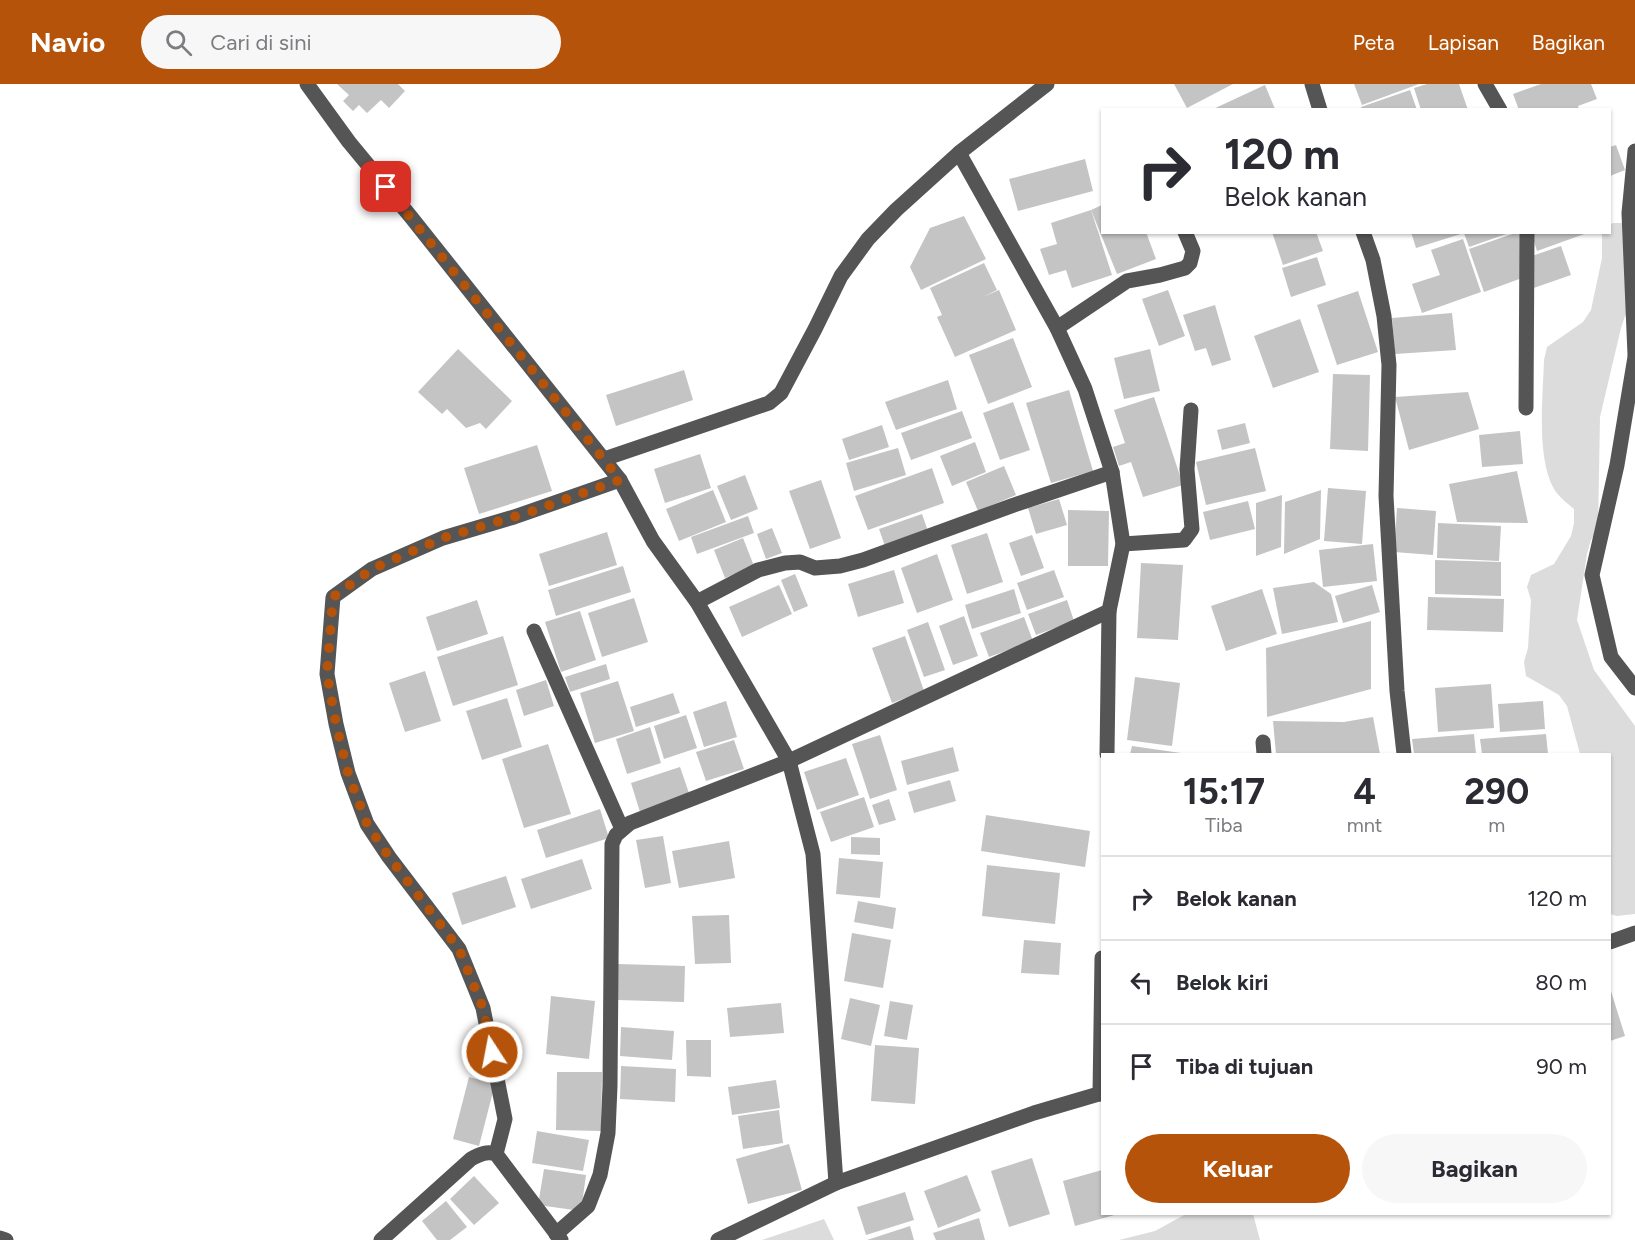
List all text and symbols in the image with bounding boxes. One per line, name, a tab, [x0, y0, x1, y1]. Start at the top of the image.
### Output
search box	[141, 15, 561, 69]
text: Navio	[30, 25, 105, 59]
icon: search	[162, 26, 195, 59]
text: Cari di sini	[210, 29, 312, 56]
text: Peta	[1353, 30, 1395, 55]
text: Lapisan	[1428, 30, 1499, 55]
text: Bagikan	[1532, 30, 1605, 55]
text: 120 m	[1224, 129, 1340, 180]
icon: right	[1125, 132, 1203, 210]
pin	[360, 161, 411, 212]
icon: arrive	[369, 170, 402, 203]
text: Belok kanan	[1224, 180, 1367, 213]
text: 15:17	[1183, 770, 1265, 813]
text: 4	[1353, 770, 1376, 813]
text: 290	[1464, 770, 1529, 813]
text: Tiba	[1205, 813, 1243, 837]
text: mnt	[1347, 813, 1382, 837]
text: m	[1488, 813, 1505, 837]
icon: right	[1125, 882, 1158, 915]
text: Belok kanan	[1176, 885, 1297, 912]
text: 120 m	[1527, 885, 1587, 912]
icon: left	[1125, 966, 1158, 999]
text: Belok kiri	[1176, 969, 1269, 996]
text: 80 m	[1535, 969, 1587, 996]
position arrow	[460, 1020, 524, 1084]
icon: arrive	[1125, 1050, 1158, 1083]
text: Tiba di tujuan	[1176, 1053, 1313, 1080]
text: 90 m	[1536, 1053, 1587, 1080]
button: Keluar	[1125, 1134, 1350, 1203]
button: Bagikan	[1362, 1134, 1587, 1203]

